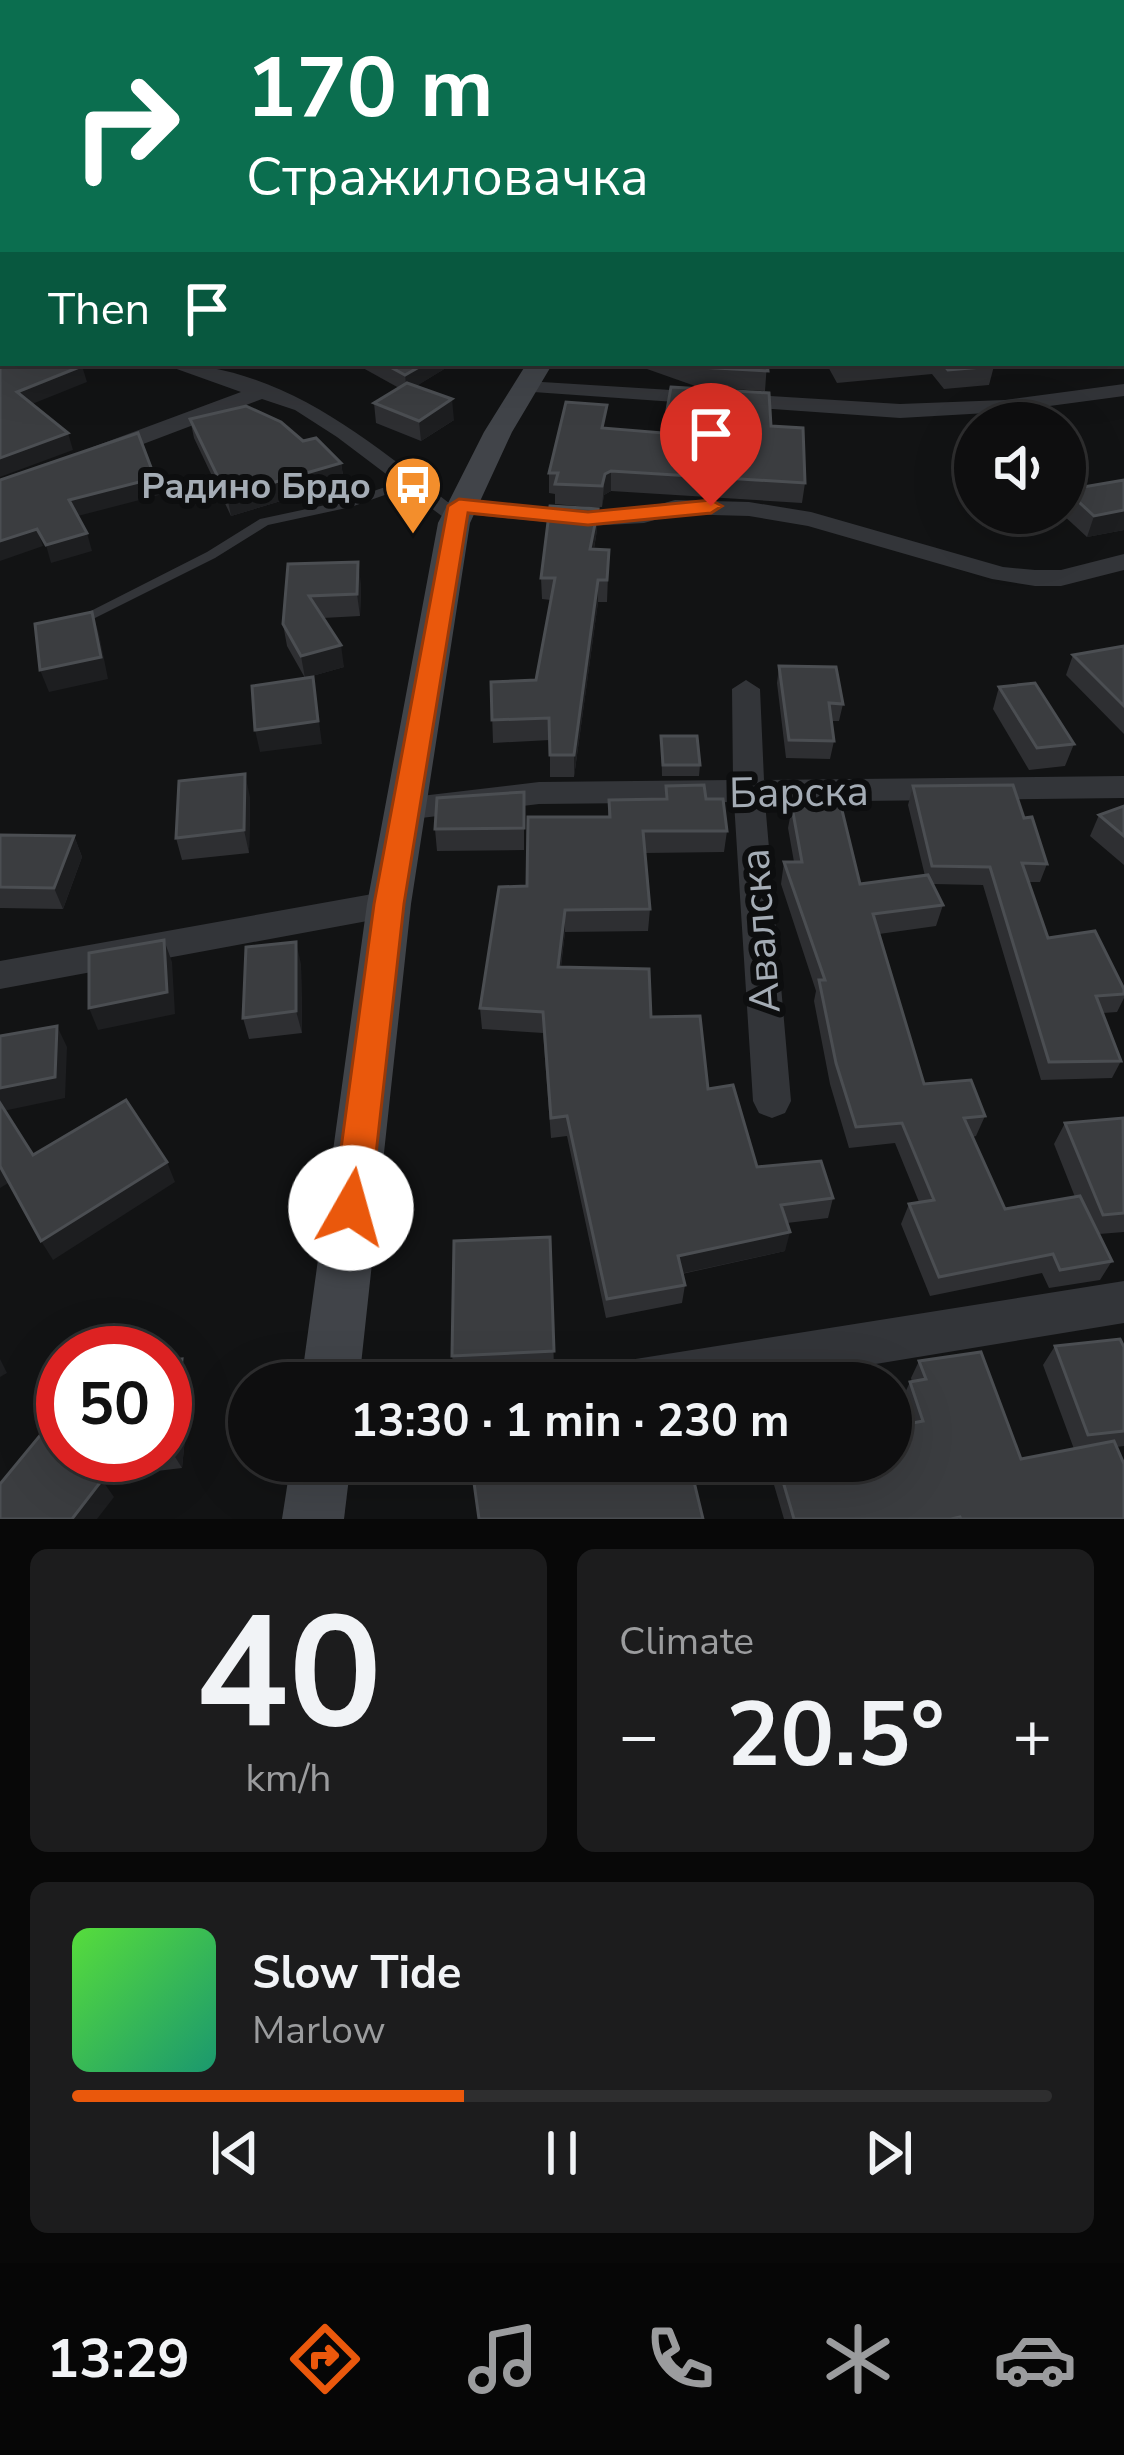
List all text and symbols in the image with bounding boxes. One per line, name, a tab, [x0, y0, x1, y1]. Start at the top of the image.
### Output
text: 170 m	[246, 31, 494, 146]
icon: right	[48, 48, 204, 204]
text: Стражиловачка	[246, 140, 649, 214]
icon: arrive	[174, 276, 240, 342]
text: Then	[48, 279, 150, 340]
pin	[660, 383, 762, 506]
icon: arrive	[678, 401, 744, 467]
map controls	[954, 402, 1086, 534]
button: sound	[954, 402, 1086, 534]
bus stop icon: Радино Брдо	[382, 454, 444, 536]
place label: Радино Брдо	[141, 462, 371, 511]
street label: Барска	[729, 763, 869, 822]
street label: Авалска	[726, 847, 795, 1015]
position arrow	[288, 1145, 414, 1271]
speed limit sign: 50	[36, 1326, 192, 1482]
text: 13:30 · 1 min · 230 m	[350, 1391, 790, 1452]
text: 40	[195, 1567, 382, 1780]
text: Climate	[619, 1615, 754, 1668]
text: 20.5°	[726, 1674, 945, 1797]
text: −	[619, 1691, 659, 1781]
text: +	[1012, 1691, 1052, 1781]
text: km/h	[246, 1752, 331, 1805]
text: Slow Tide	[252, 1943, 461, 2004]
text: Marlow	[252, 2004, 386, 2057]
icon: previous	[202, 2120, 268, 2186]
icon: pause	[529, 2120, 595, 2186]
icon: next	[856, 2120, 922, 2186]
icon: directions	[283, 2317, 367, 2401]
icon: music	[461, 2317, 545, 2401]
icon: phone	[638, 2317, 722, 2401]
icon: climate	[816, 2317, 900, 2401]
icon: car	[993, 2317, 1077, 2401]
text: 13:29	[47, 2322, 190, 2396]

